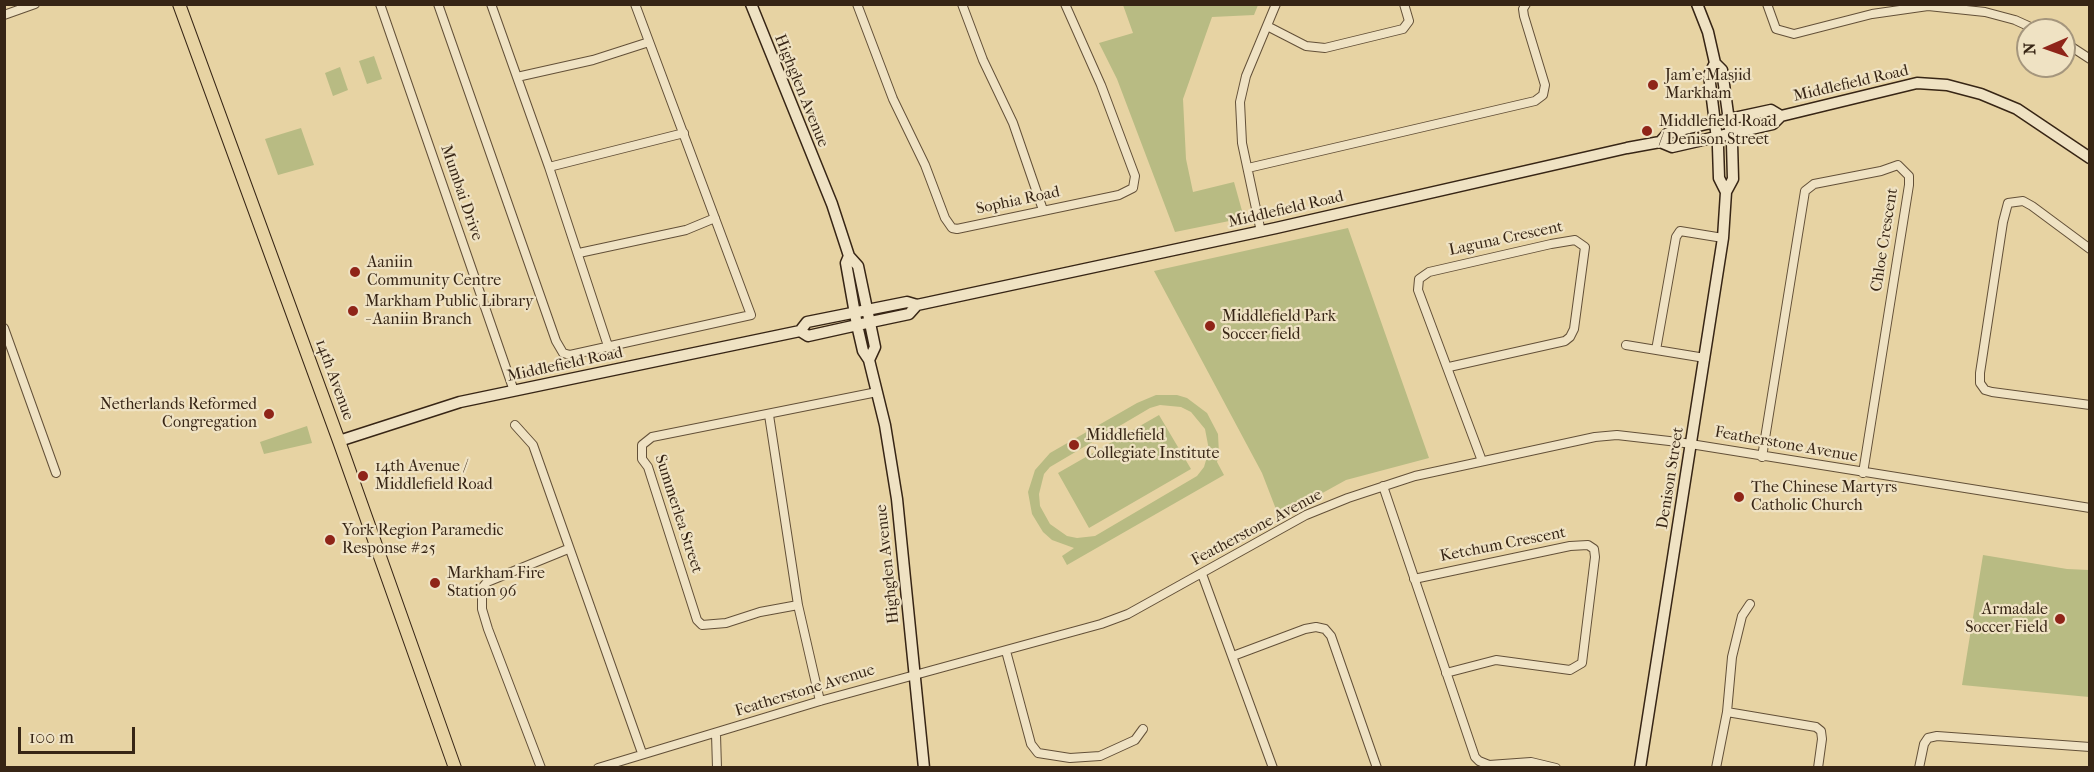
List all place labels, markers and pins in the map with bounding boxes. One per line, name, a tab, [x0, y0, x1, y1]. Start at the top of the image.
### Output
place label: Jam'e Masjid Markham	[1665, 66, 1751, 104]
marker: Jam'e Masjid Markham	[1646, 78, 1660, 92]
place label: Middlefield Road / Denison Street	[1659, 112, 1777, 150]
marker: Middlefield Road / Denison Street	[1640, 124, 1654, 138]
place label: Aaniin Community Centre	[367, 253, 501, 291]
marker: Aaniin Community Centre	[348, 265, 362, 279]
place label: Markham Public Library - Aaniin Branch	[365, 292, 534, 330]
marker: Markham Public Library - Aaniin Branch	[346, 304, 360, 318]
place label: Middlefield Park Soccer field	[1222, 307, 1336, 345]
marker: Middlefield Park Soccer field	[1203, 319, 1217, 333]
place label: Netherlands Reformed Congregation	[100, 395, 257, 433]
marker: Netherlands Reformed Congregation	[262, 407, 276, 421]
place label: Middlefield Collegiate Institute	[1086, 426, 1219, 464]
marker: Middlefield Collegiate Institute	[1067, 438, 1081, 452]
place label: 14th Avenue / Middlefield Road	[375, 457, 493, 495]
marker: 14th Avenue / Middlefield Road	[356, 469, 370, 483]
place label: The Chinese Martyrs Catholic Church	[1751, 478, 1897, 516]
marker: The Chinese Martyrs Catholic Church	[1732, 490, 1746, 504]
place label: York Region Paramedic Response #25	[342, 521, 504, 559]
marker: York Region Paramedic Response #25	[323, 533, 337, 547]
place label: Markham Fire Station 96	[447, 564, 545, 602]
marker: Markham Fire Station 96	[428, 576, 442, 590]
place label: Armadale Soccer Field	[1965, 600, 2048, 638]
marker: Armadale Soccer Field	[2053, 612, 2067, 626]

